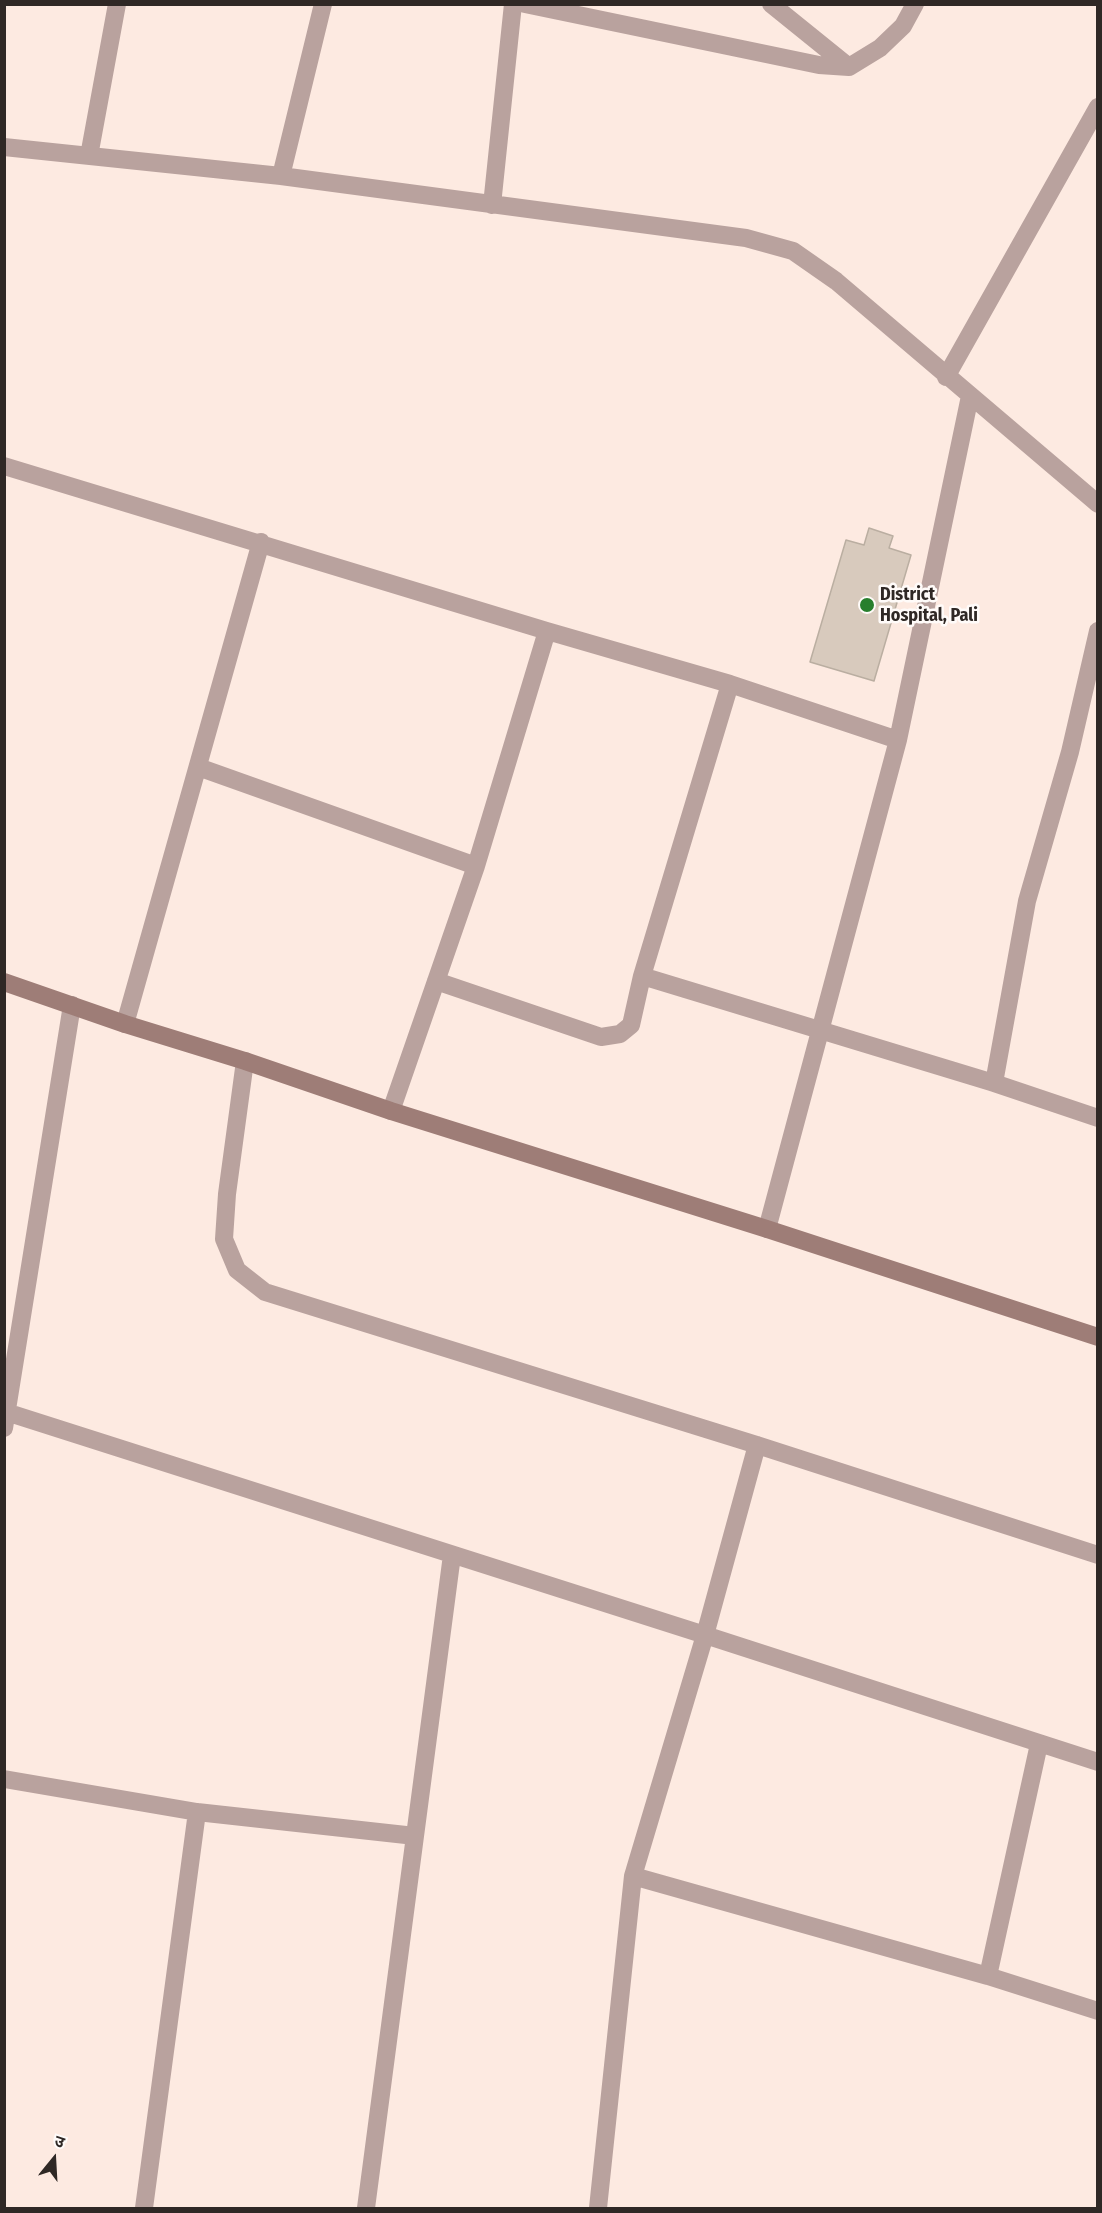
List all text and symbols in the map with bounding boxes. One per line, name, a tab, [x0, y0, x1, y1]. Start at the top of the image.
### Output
place label: District Hospital, Pali	[880, 584, 978, 626]
marker: District Hospital, Pali	[858, 596, 876, 614]
north arrow	[24, 2129, 84, 2189]
text: उ	[52, 2131, 67, 2152]

